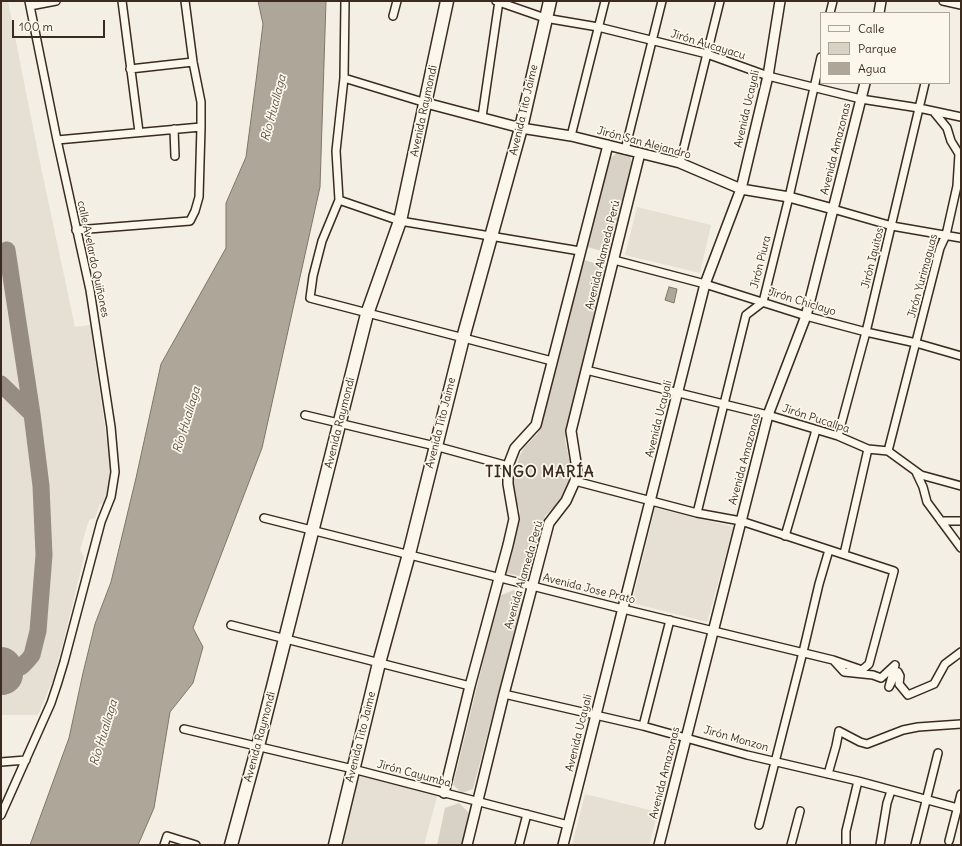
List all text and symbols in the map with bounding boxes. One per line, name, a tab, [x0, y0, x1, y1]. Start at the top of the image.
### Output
scale bar	[14, 12, 107, 38]
legend	[820, 12, 950, 84]
text: 100 m	[19, 19, 53, 34]
text: Calle	[858, 21, 885, 36]
street label: Jirón Aucayacu	[669, 27, 747, 63]
text: Parque	[858, 41, 897, 56]
text: Agua	[858, 61, 886, 76]
street label: Avenida Tito Jaime	[507, 63, 541, 157]
street label: Avenida Raymondi	[408, 64, 440, 158]
street label: Avenida Ucayali	[732, 69, 762, 149]
water label: Río Huallaga	[258, 73, 290, 143]
street label: Avenida Amazonas	[818, 102, 854, 196]
street label: Jirón San Alejandro	[596, 124, 692, 162]
street label: calle Avelardo Quiñones	[74, 199, 112, 319]
street label: Avenida Alameda Perú	[583, 199, 623, 311]
street label: Jirón Iquitos	[859, 226, 887, 290]
street label: Jirón Yurimaguas	[905, 233, 941, 319]
street label: Jirón Piura	[748, 234, 774, 290]
street label: Jirón Chiclayo	[766, 285, 838, 319]
street label: Avenida Raymondi	[322, 376, 358, 470]
street label: Avenida Tito Jaime	[423, 376, 459, 470]
street label: Avenida Ucayali	[643, 379, 675, 459]
water label: Río Huallaga	[170, 385, 204, 455]
street label: Jirón Pucallpa	[781, 402, 851, 436]
street label: Avenida Amazonas	[726, 412, 764, 506]
district label: TINGO MARÍA	[485, 464, 595, 482]
street label: Avenida Alameda Perú	[502, 519, 546, 631]
street label: Avenida Jose Prato	[541, 571, 637, 607]
street label: Avenida Raymondi	[242, 690, 278, 784]
street label: Avenida Tito Jaime	[343, 690, 379, 784]
street label: Avenida Ucayali	[563, 693, 595, 773]
water label: Río Huallaga	[87, 698, 121, 768]
street label: Jirón Monzon	[702, 723, 770, 755]
street label: Avenida Amazonas	[647, 726, 683, 820]
street label: Jirón Cayumba	[376, 758, 452, 790]

